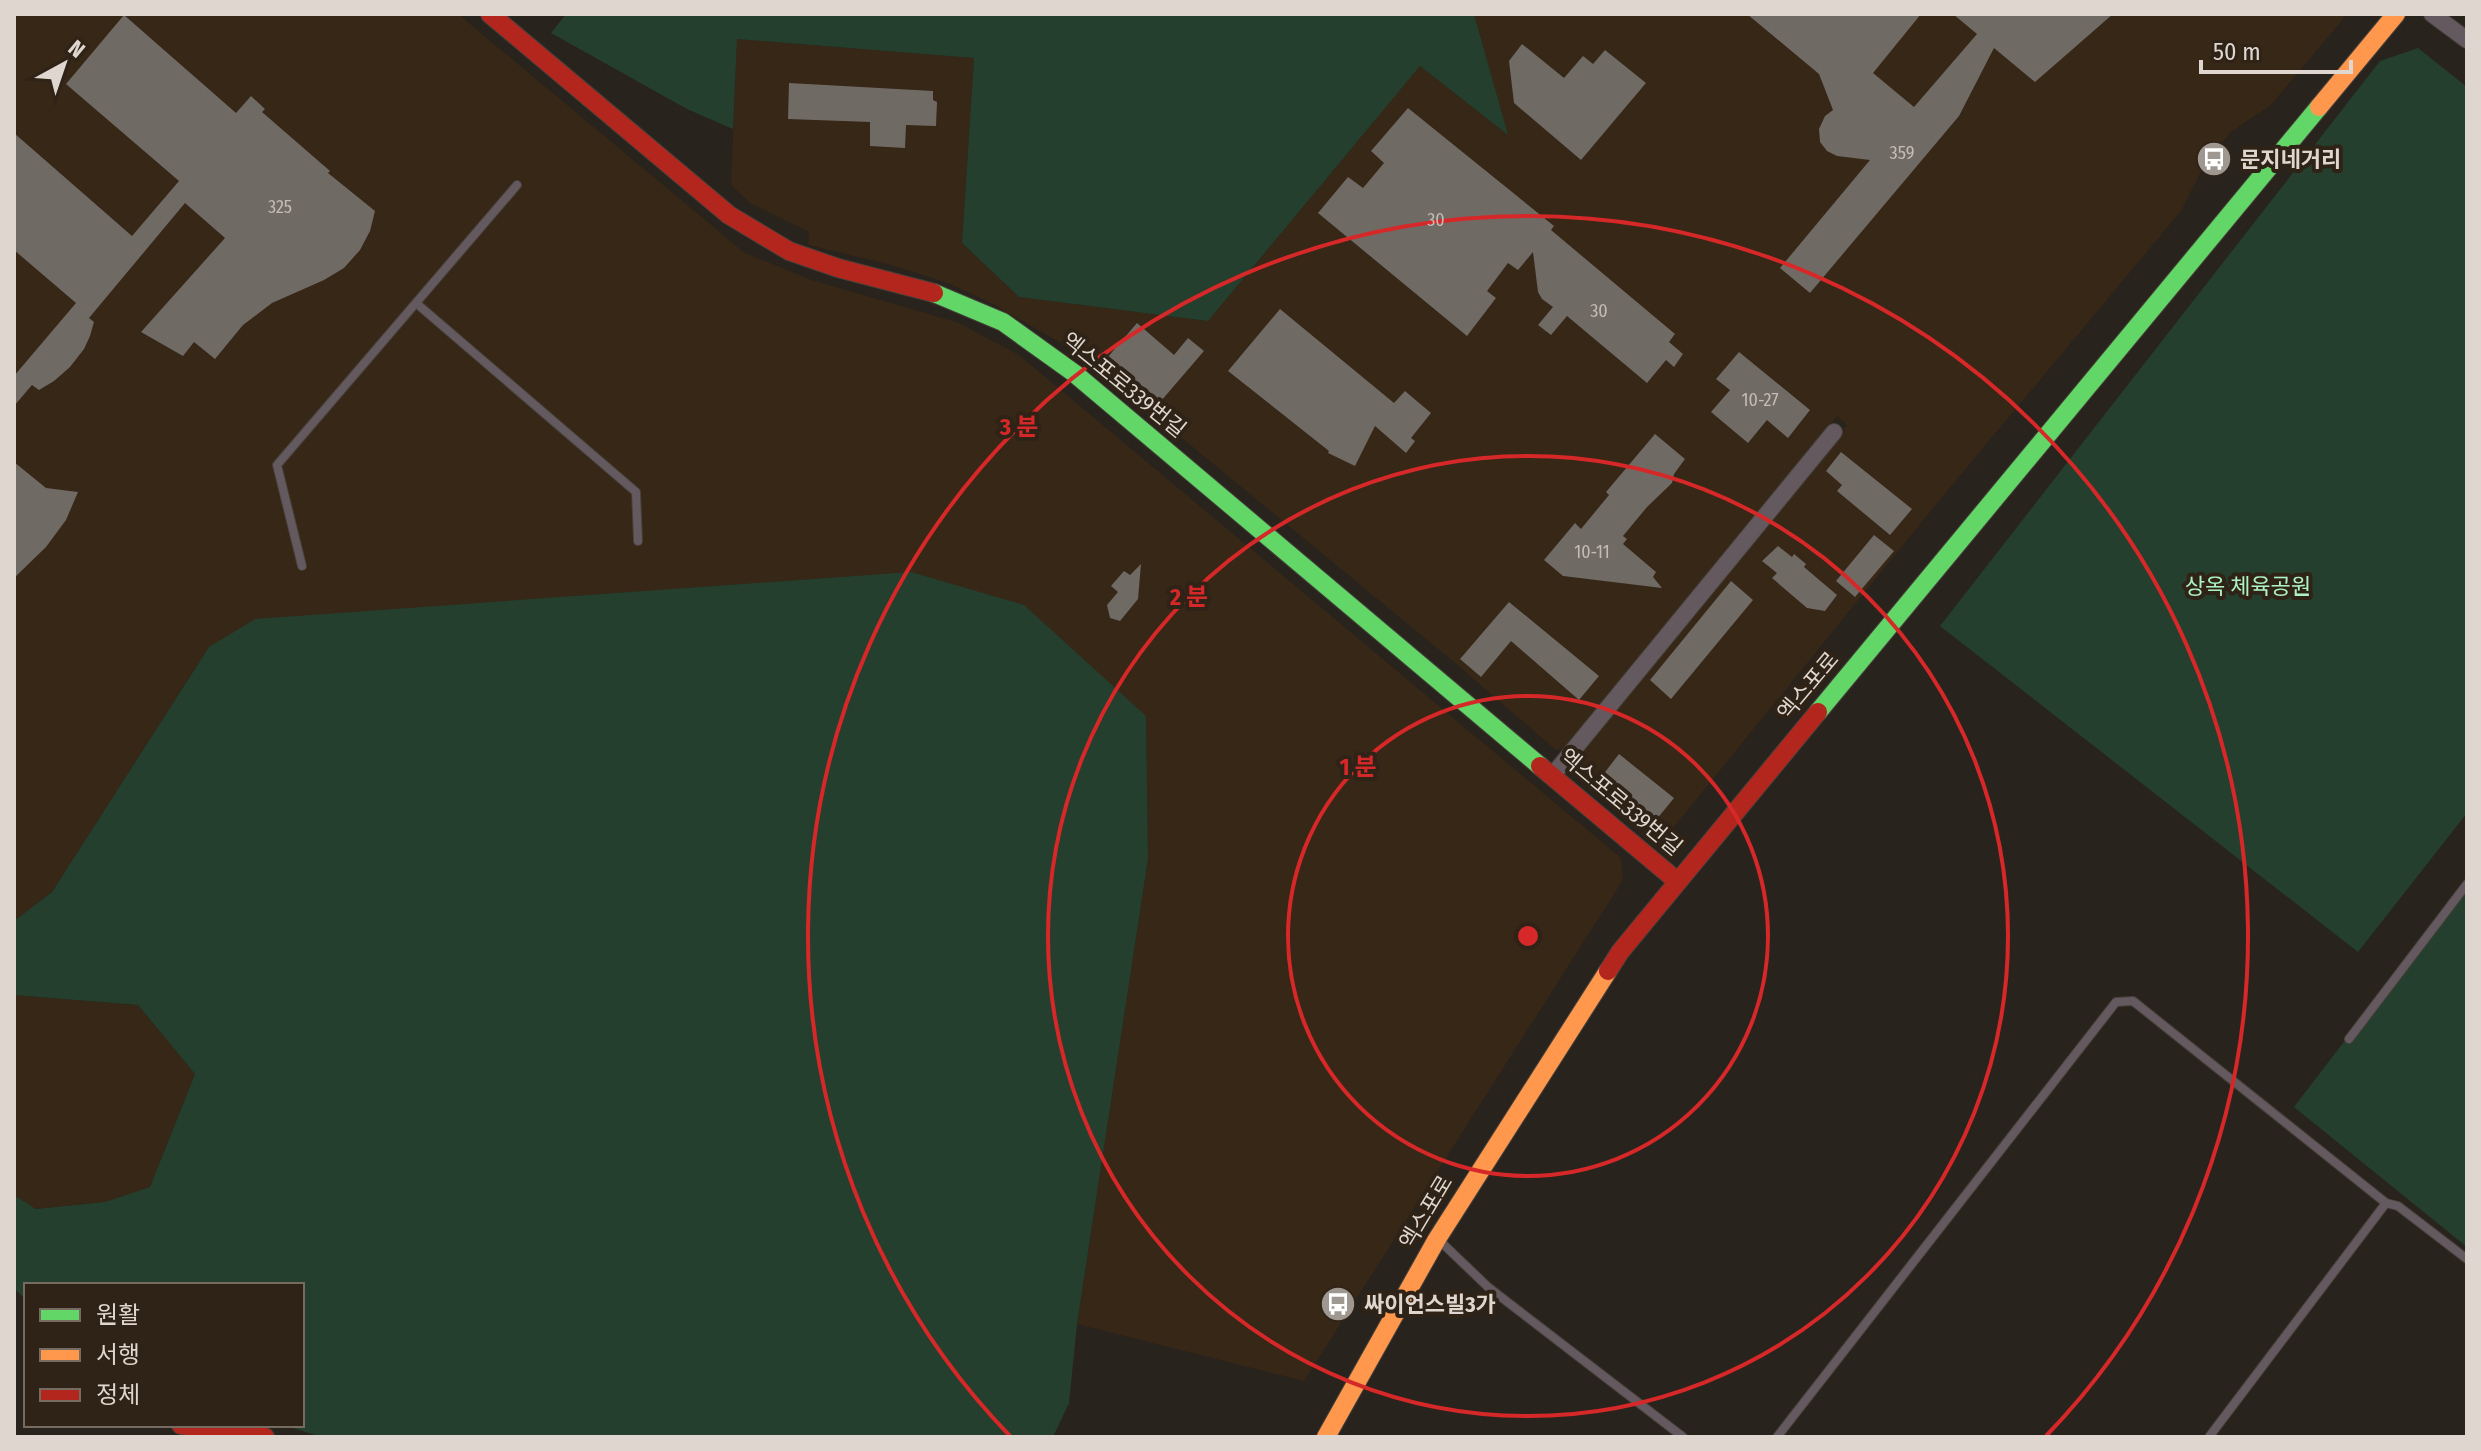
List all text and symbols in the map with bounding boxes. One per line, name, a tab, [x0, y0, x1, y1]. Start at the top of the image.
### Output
north arrow	[24, 24, 104, 104]
scale bar	[2201, 24, 2351, 74]
text: N	[63, 34, 90, 64]
text: 50 m	[2213, 38, 2261, 66]
bus stop icon: 문지네거리	[2195, 140, 2233, 178]
house number: 359	[1890, 142, 1914, 164]
place label: 문지네거리	[2240, 146, 2341, 173]
house number: 325	[268, 196, 292, 218]
house number: 30	[1427, 209, 1445, 231]
house number: 30	[1590, 300, 1608, 322]
street label: 엑스포로339번길	[1057, 327, 1191, 443]
house number: 10-27	[1741, 389, 1779, 411]
text: 3 분	[999, 413, 1038, 441]
house number: 10-11	[1574, 541, 1610, 563]
park label: 상옥 체육공원	[2185, 573, 2311, 600]
text: 2 분	[1169, 583, 1208, 611]
street label: 엑스포로	[1772, 646, 1844, 726]
street label: 엑스포로339번길	[1554, 743, 1688, 861]
text: 1 분	[1339, 753, 1377, 781]
centre of rings	[1514, 922, 1542, 950]
street label: 엑스포로	[1394, 1170, 1458, 1254]
legend	[24, 1283, 304, 1427]
bus stop icon: 싸이언스빌3가	[1319, 1285, 1357, 1323]
place label: 싸이언스빌3가	[1364, 1291, 1496, 1318]
text: 원활	[96, 1301, 140, 1329]
text: 서행	[96, 1341, 140, 1369]
text: 정체	[96, 1381, 140, 1409]

